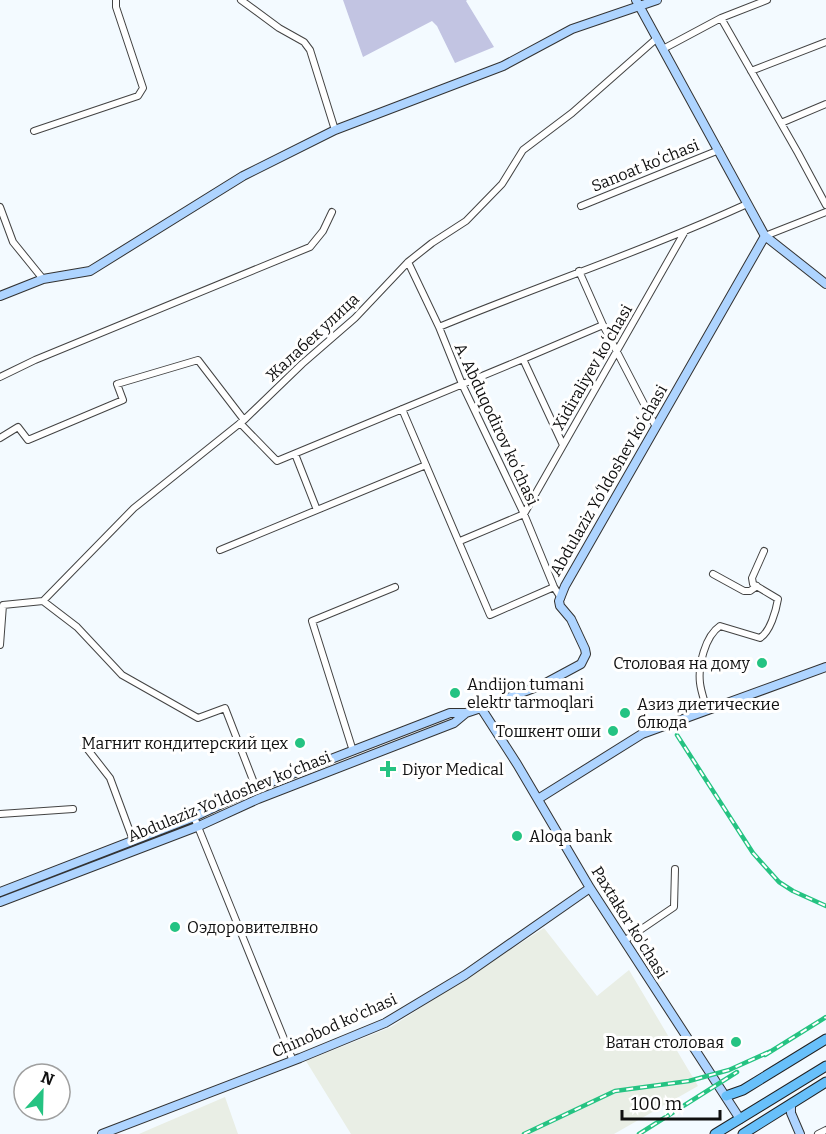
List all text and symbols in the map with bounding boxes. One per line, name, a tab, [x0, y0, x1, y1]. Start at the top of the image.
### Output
street label: Sanoat koʻchasi	[589, 135, 702, 196]
street label: Жалабек улица	[262, 289, 363, 386]
street label: Xidiraliyev koʻchasi	[549, 301, 636, 433]
street label: A. Abduqodirov koʻchasi	[450, 340, 543, 509]
street label: Abdulaziz Yoʻldoshev koʻchasi	[546, 381, 671, 579]
place label: Столовая на дому	[613, 654, 751, 673]
marker: Столовая на дому	[755, 656, 769, 670]
place label: Andijon tumani elektr tarmoqlari	[467, 675, 594, 712]
marker: Andijon tumani elektr tarmoqlari	[448, 686, 462, 700]
place label: Азиз диетические блюда	[637, 695, 780, 732]
marker: Азиз диетические блюда	[618, 706, 632, 720]
place label: Тошкент оши	[496, 722, 601, 741]
marker: Тошкент оши	[606, 724, 620, 738]
place label: Магнит кондитерский цех	[82, 734, 288, 753]
marker: Магнит кондитерский цех	[293, 736, 307, 750]
street label: Abdulaziz Yoʻldoshev koʻchasi	[125, 747, 334, 846]
marker: Diyor Medical	[379, 760, 397, 778]
place label: Diyor Medical	[402, 760, 504, 779]
place label: Aloqa bank	[529, 827, 612, 846]
marker: Aloqa bank	[510, 829, 524, 843]
street label: Paxtakor ko'chasi	[588, 863, 672, 982]
place label: Оэдоровителвно	[187, 918, 318, 937]
marker: Оэдоровителвно	[168, 920, 182, 934]
street label: Chinobod ko'chasi	[269, 989, 400, 1061]
place label: Ватан столовая	[605, 1033, 724, 1052]
marker: Ватан столовая	[729, 1035, 743, 1049]
north arrow	[12, 1062, 72, 1122]
text: N	[38, 1067, 57, 1090]
scale bar	[622, 1083, 720, 1121]
text: 100 m	[631, 1093, 682, 1115]

